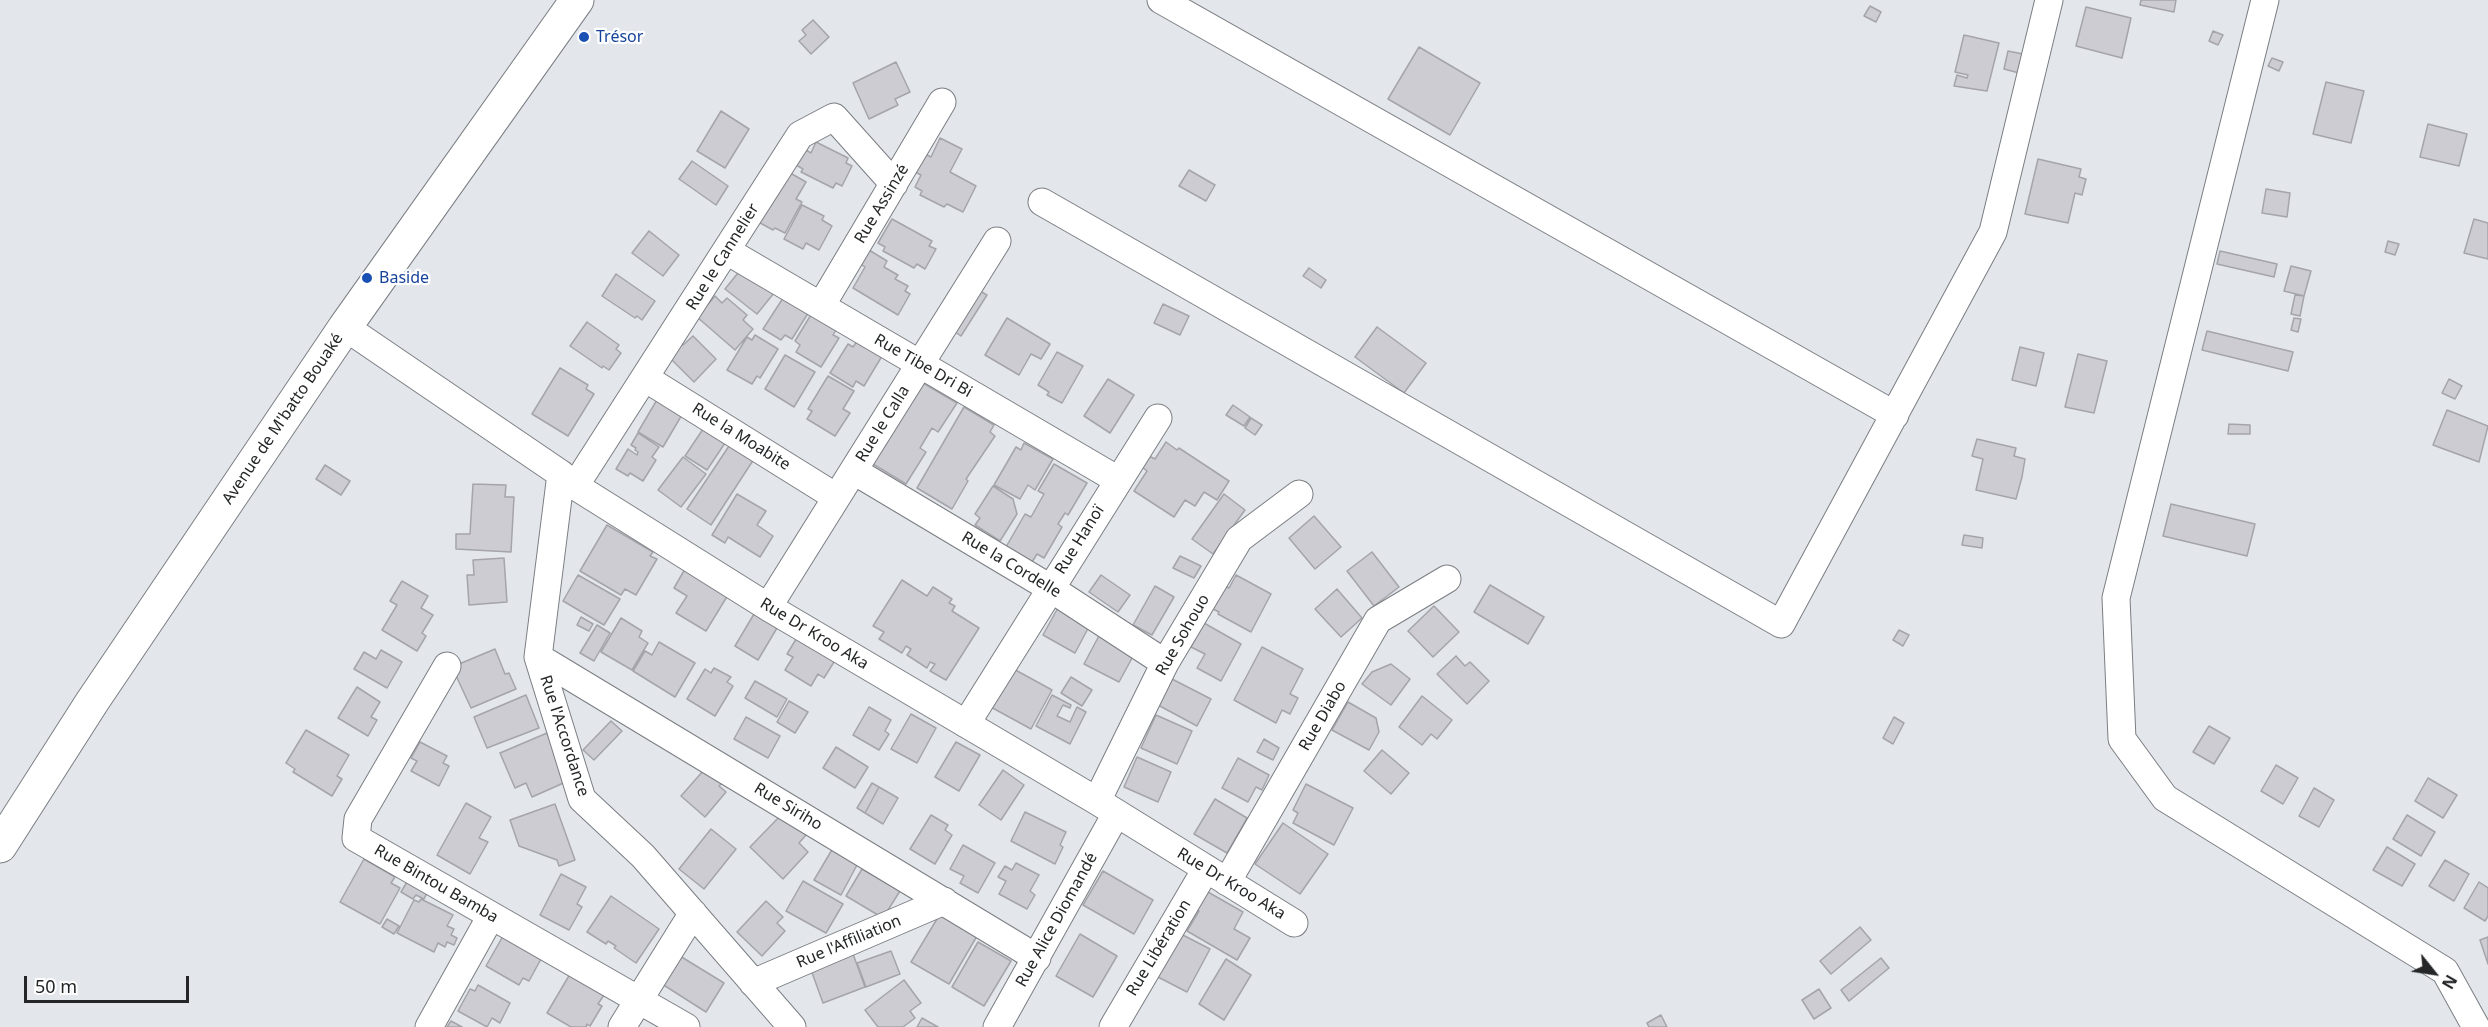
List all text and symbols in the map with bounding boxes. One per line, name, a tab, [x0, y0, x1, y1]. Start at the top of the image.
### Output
place label: Trésor	[596, 27, 643, 47]
marker: Trésor	[577, 30, 591, 44]
street label: Rue Assinzé	[851, 161, 913, 247]
street label: Rue le Cannelier	[683, 200, 763, 314]
place label: Baside	[379, 268, 429, 288]
marker: Baside	[360, 271, 374, 285]
street label: Avenue de M'batto Bouaké	[219, 330, 347, 508]
street label: Rue Tibe Dri Bi	[870, 330, 976, 402]
street label: Rue le Calla	[852, 382, 914, 466]
street label: Rue la Moabite	[688, 399, 794, 475]
street label: Rue Hanoï	[1051, 502, 1109, 578]
street label: Rue la Cordelle	[958, 528, 1064, 602]
street label: Rue Sohouo	[1152, 591, 1214, 679]
street label: Rue Dr Kroo Aka	[756, 594, 872, 674]
street label: Rue l'Accordance	[535, 673, 593, 799]
street label: Rue Diabo	[1295, 678, 1351, 754]
street label: Rue Siriho	[750, 779, 826, 835]
street label: Rue Bintou Bamba	[371, 841, 501, 927]
street label: Rue Dr Kroo Aka	[1173, 844, 1289, 924]
street label: Rue Alice Diomandé	[1012, 850, 1102, 990]
street label: Rue Libération	[1123, 896, 1195, 1000]
street label: Rue l'Affiliation	[794, 911, 904, 973]
north arrow	[2404, 943, 2464, 1003]
scale bar	[27, 964, 192, 1002]
text: N	[2437, 971, 2462, 993]
text: 50 m	[35, 974, 77, 998]

